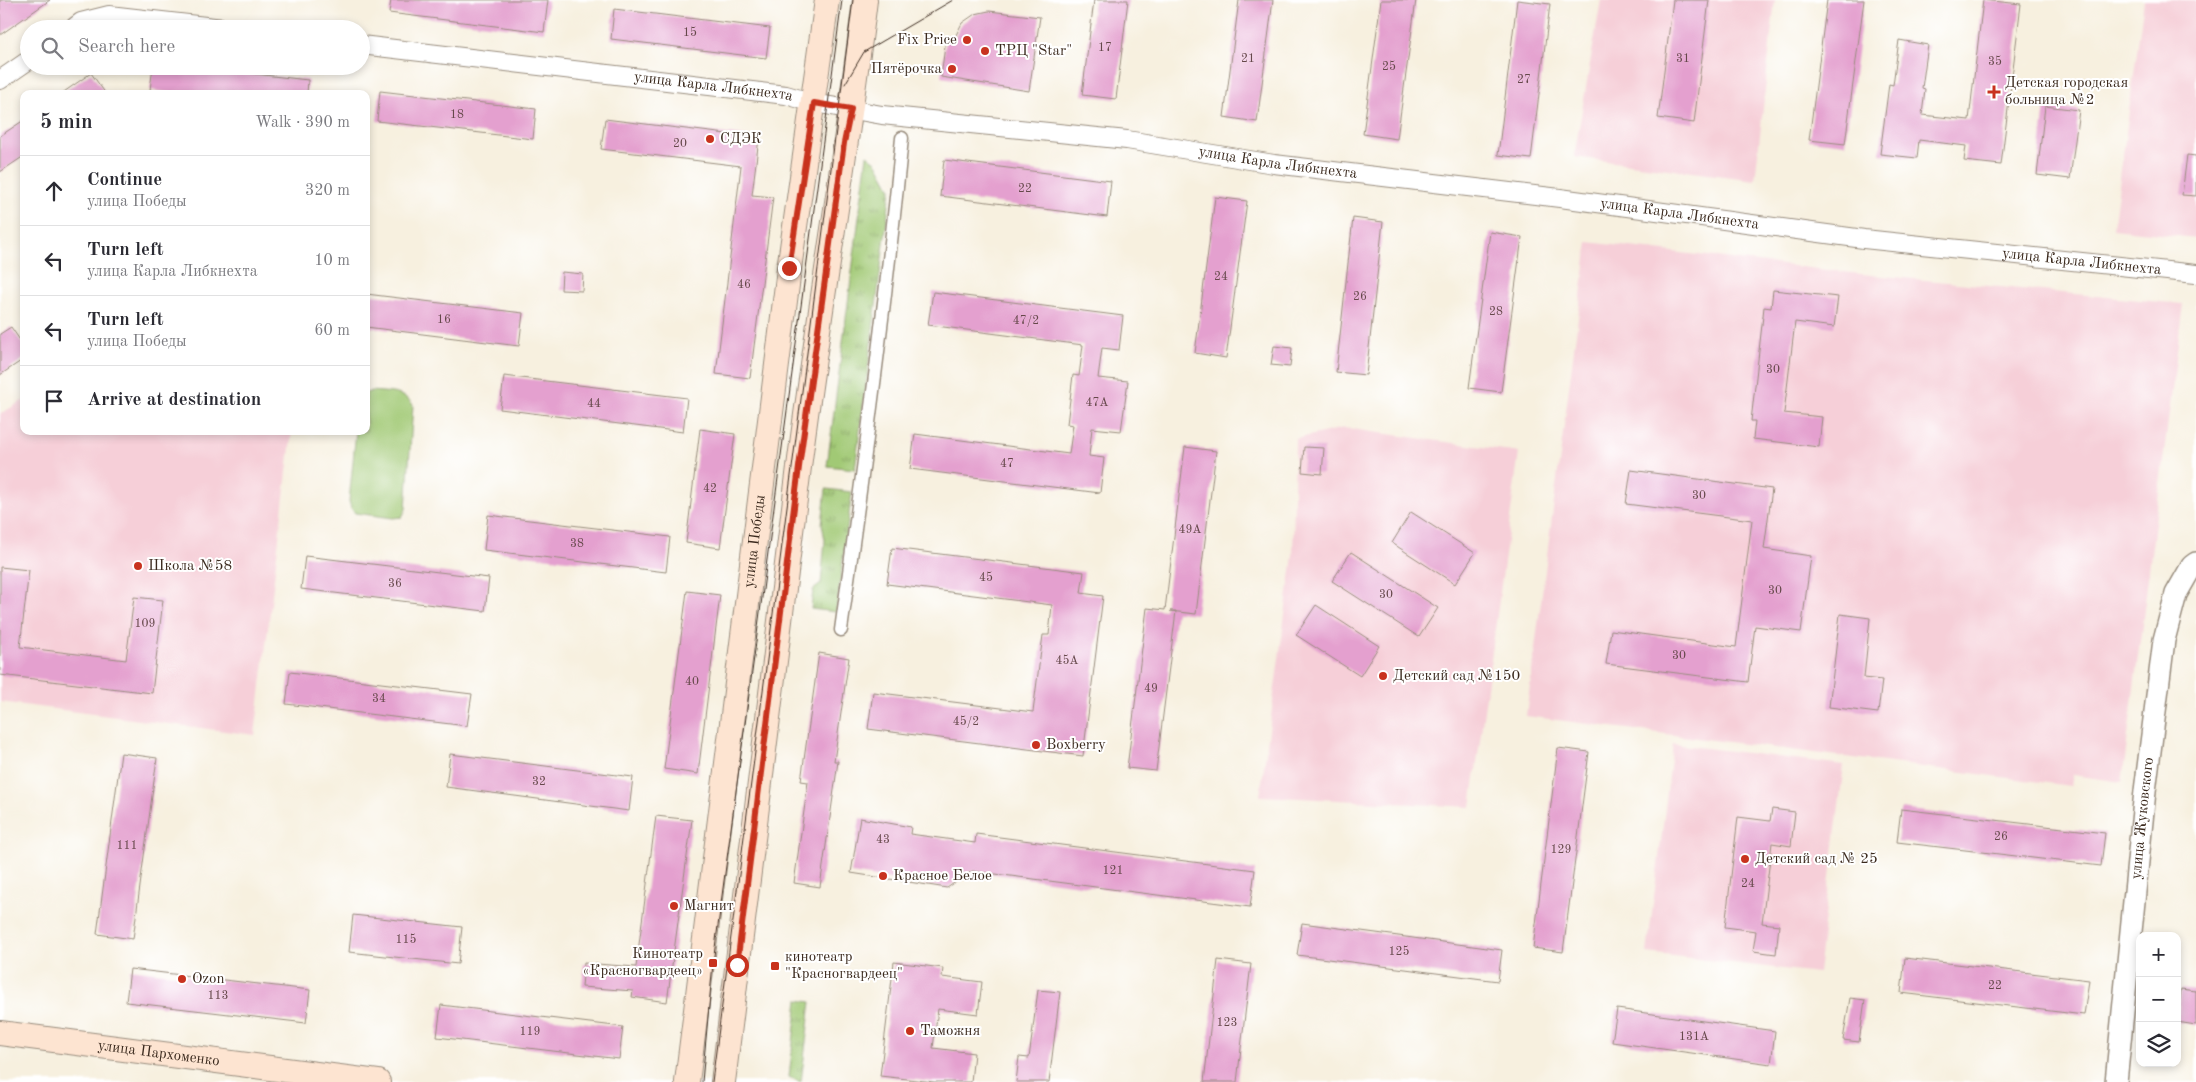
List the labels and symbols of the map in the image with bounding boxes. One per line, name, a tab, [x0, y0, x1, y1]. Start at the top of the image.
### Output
house number: 15	[683, 26, 697, 39]
place label: Fix Price	[897, 33, 957, 48]
marker: Fix Price	[961, 34, 973, 46]
house number: 17	[1098, 42, 1112, 54]
place label: ТРЦ "Star"	[995, 44, 1072, 59]
marker: ТРЦ "Star"	[979, 45, 991, 57]
house number: 21	[1241, 53, 1255, 65]
house number: 31	[1676, 53, 1690, 65]
house number: 35	[1988, 55, 2002, 68]
house number: 25	[1382, 60, 1396, 73]
place label: Пятёрочка	[871, 62, 943, 77]
marker: Пятёрочка	[946, 63, 958, 75]
street label: улица Карла Либкнехта	[633, 70, 795, 104]
house number: 27	[1517, 74, 1531, 86]
place label: Детская городская больница №2	[2005, 76, 2128, 108]
marker: Детская городская больница №2	[1987, 85, 2001, 99]
house number: 18	[450, 109, 464, 121]
place label: СДЭК	[720, 132, 762, 147]
marker: СДЭК	[704, 133, 716, 145]
house number: 20	[673, 138, 687, 150]
street label: улица Карла Либкнехта	[1197, 144, 1359, 181]
house number: 22	[1018, 183, 1032, 195]
street label: улица Карла Либкнехта	[1599, 196, 1761, 232]
street label: улица Карла Либкнехта	[2001, 246, 2163, 278]
route end	[778, 257, 801, 280]
house number: 24	[1214, 271, 1228, 283]
house number: 46	[737, 279, 751, 291]
house number: 26	[1353, 291, 1367, 303]
house number: 28	[1489, 306, 1503, 318]
house number: 16	[437, 314, 451, 326]
house number: 47/2	[1013, 315, 1039, 327]
house number: 30	[1766, 364, 1780, 376]
house number: 47А	[1085, 397, 1109, 409]
house number: 44	[587, 398, 601, 410]
house number: 47	[1000, 458, 1014, 470]
house number: 42	[703, 483, 717, 495]
house number: 30	[1692, 490, 1706, 502]
street label: улица Победы	[742, 494, 768, 589]
house number: 49А	[1178, 524, 1202, 536]
house number: 38	[570, 538, 584, 550]
place label: Школа №58	[148, 559, 232, 574]
marker: Школа №58	[132, 560, 144, 572]
house number: 45	[979, 571, 993, 584]
house number: 36	[388, 578, 402, 590]
house number: 30	[1768, 585, 1782, 597]
house number: 30	[1379, 589, 1393, 601]
house number: 109	[135, 618, 155, 630]
house number: 30	[1672, 650, 1686, 662]
house number: 45А	[1055, 654, 1079, 667]
place label: Детский сад №150	[1393, 669, 1520, 684]
marker: Детский сад №150	[1377, 670, 1389, 682]
house number: 40	[685, 676, 699, 688]
house number: 49	[1144, 683, 1158, 695]
house number: 34	[372, 693, 386, 705]
house number: 45/2	[953, 715, 979, 728]
place label: Boxberry	[1046, 738, 1106, 753]
marker: Boxberry	[1030, 739, 1042, 751]
street label: улица Жуковского	[2129, 756, 2157, 880]
house number: 32	[532, 776, 546, 788]
house number: 26	[1994, 831, 2008, 843]
house number: 43	[876, 834, 890, 846]
house number: 111	[117, 840, 137, 852]
house number: 129	[1551, 844, 1571, 856]
place label: Детский сад № 25	[1755, 852, 1878, 867]
marker: Детский сад № 25	[1739, 853, 1751, 865]
house number: 121	[1103, 865, 1123, 877]
place label: Красное Белое	[893, 869, 992, 884]
marker: Красное Белое	[877, 870, 889, 882]
house number: 24	[1741, 878, 1755, 890]
place label: Магнит	[684, 899, 734, 914]
marker: Магнит	[668, 900, 680, 912]
house number: 115	[396, 933, 416, 946]
house number: 125	[1389, 945, 1409, 958]
place label: Кинотеатр «Красногвардеец»	[582, 947, 703, 979]
place label: кинотеатр "Красногвардеец"	[785, 950, 903, 982]
route start	[726, 954, 749, 977]
marker: Кинотеатр «Красногвардеец»	[707, 957, 719, 969]
marker: кинотеатр "Красногвардеец"	[769, 960, 781, 972]
place label: Ozon	[192, 972, 225, 987]
marker: Ozon	[176, 973, 188, 985]
house number: 22	[1988, 980, 2002, 992]
house number: 113	[208, 990, 228, 1002]
house number: 123	[1217, 1017, 1237, 1029]
place label: Таможня	[920, 1024, 980, 1039]
marker: Таможня	[904, 1025, 916, 1037]
house number: 119	[520, 1026, 540, 1038]
house number: 131А	[1679, 1031, 1709, 1043]
street label: улица Пархоменко	[97, 1038, 221, 1069]

